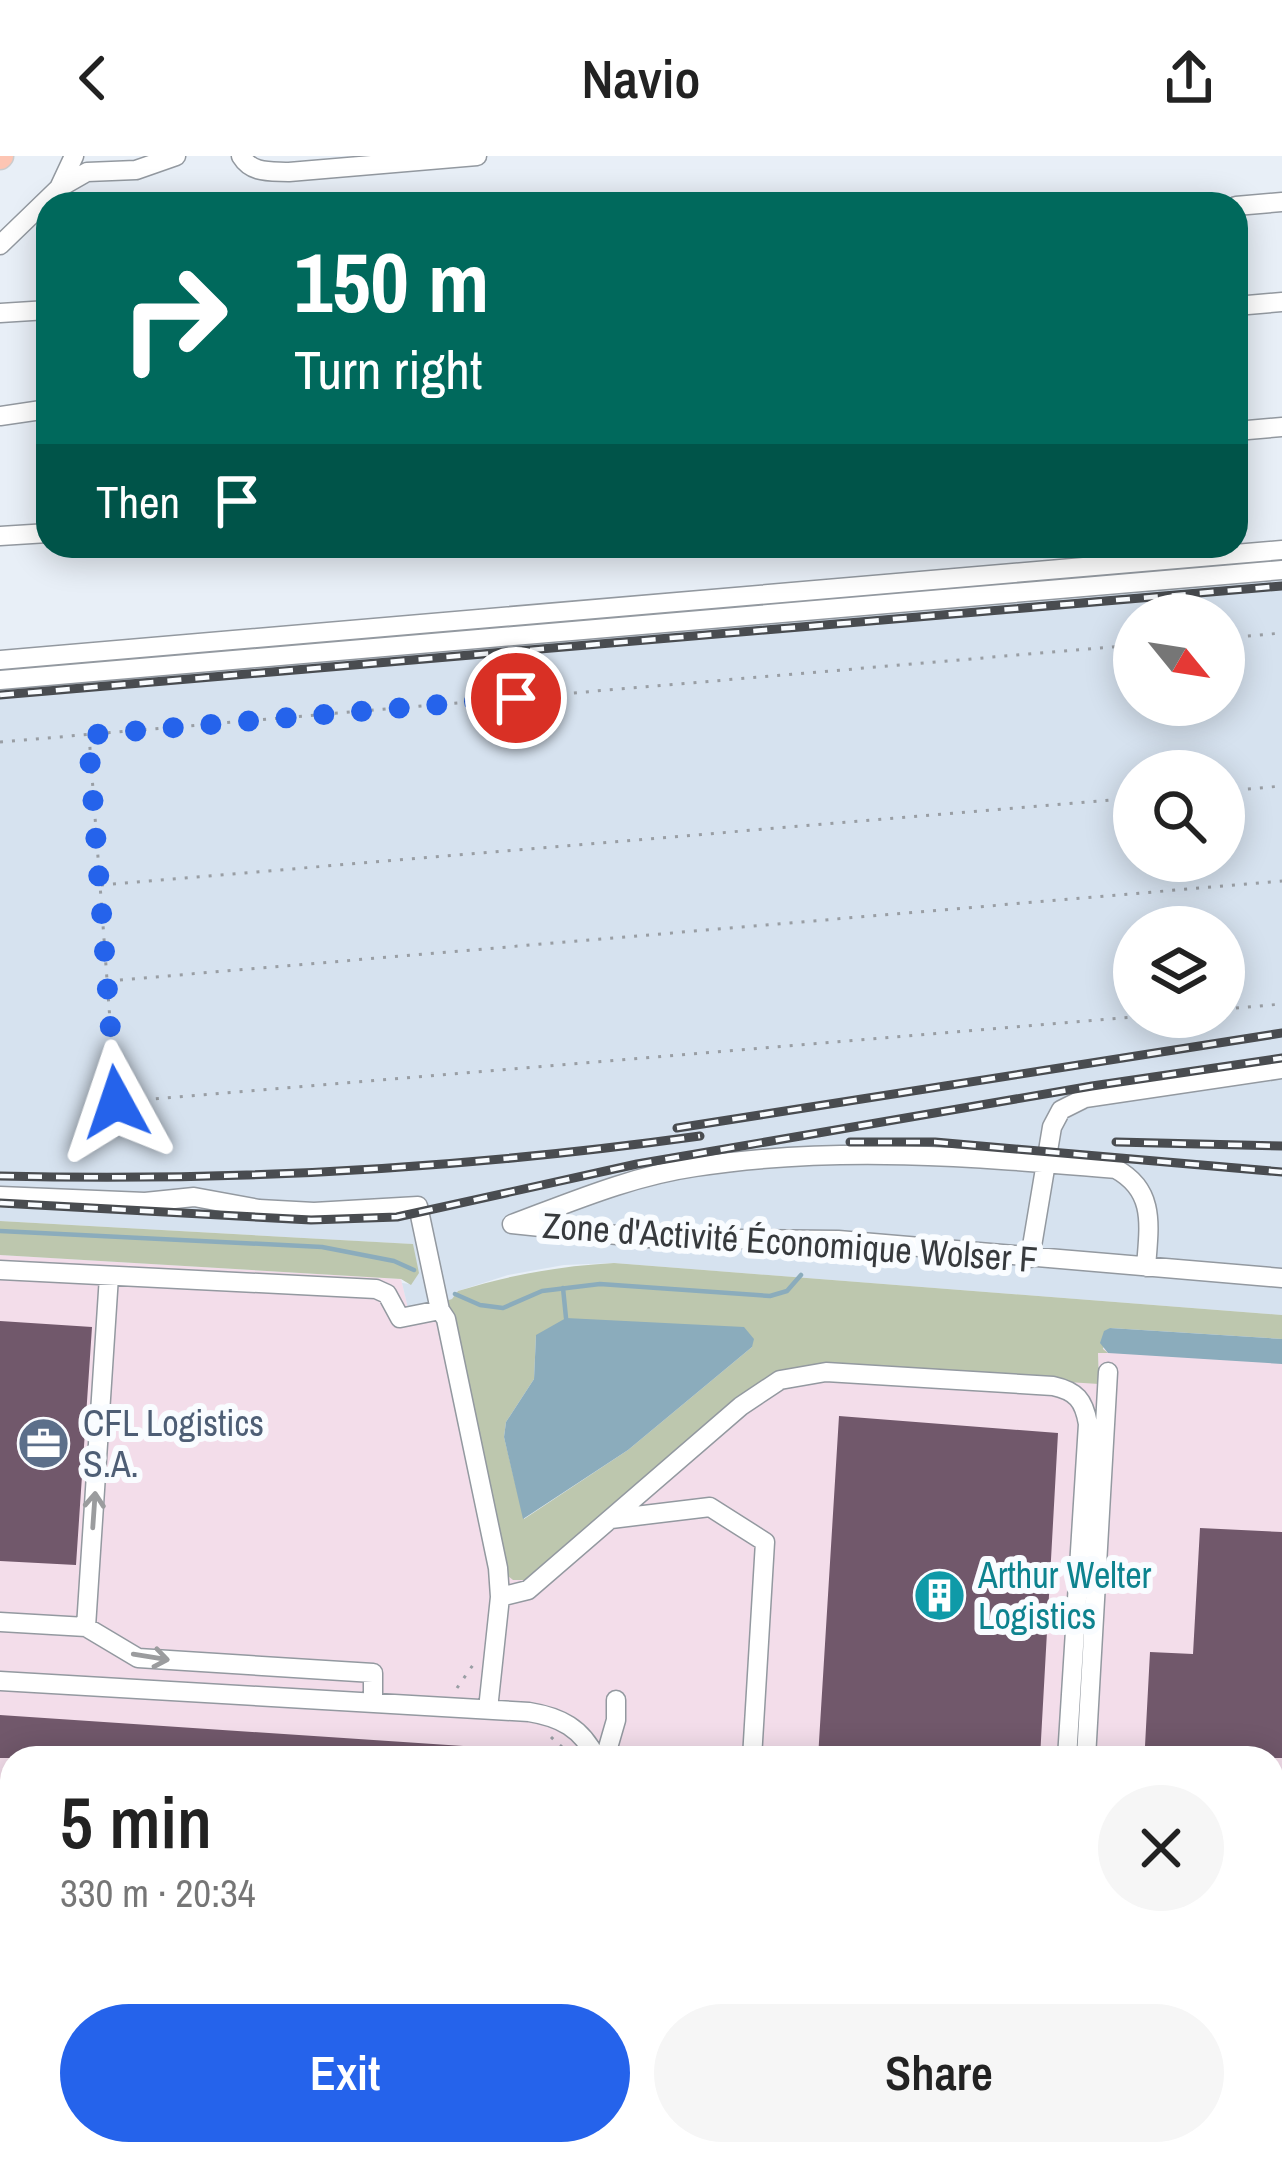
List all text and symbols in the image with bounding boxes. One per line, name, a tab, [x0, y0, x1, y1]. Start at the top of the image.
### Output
text: Navio	[582, 42, 700, 115]
icon: back	[60, 45, 126, 111]
icon: share	[1156, 45, 1222, 111]
text: 150 m	[294, 225, 489, 338]
icon: right	[96, 240, 252, 396]
text: Turn right	[294, 333, 482, 406]
icon: arrive	[204, 468, 270, 534]
text: Then	[96, 471, 180, 532]
north arrow	[1113, 594, 1245, 726]
map controls	[1113, 594, 1245, 1038]
pin	[465, 647, 567, 749]
icon: arrive	[483, 665, 549, 731]
button: search	[1113, 750, 1245, 882]
button: layers	[1113, 906, 1245, 1038]
position arrow	[53, 1039, 179, 1165]
street label: Zone d'Activité Économique Wolser F	[541, 1201, 1039, 1283]
place label: CFL Logistics S.A.	[83, 1399, 264, 1488]
office icon: CFL Logistics S.A.	[16, 1416, 72, 1472]
one-way arrow	[83, 1491, 106, 1530]
place label: Arthur Welter Logistics	[977, 1551, 1152, 1640]
building icon: Arthur Welter Logistics	[911, 1568, 967, 1624]
one-way arrow	[130, 1646, 169, 1669]
text: 5 min	[60, 1773, 212, 1870]
button: close	[1098, 1785, 1224, 1911]
text: 330 m · 20:34	[60, 1867, 256, 1919]
button: Exit	[60, 2004, 630, 2142]
button: Share	[654, 2004, 1224, 2142]

